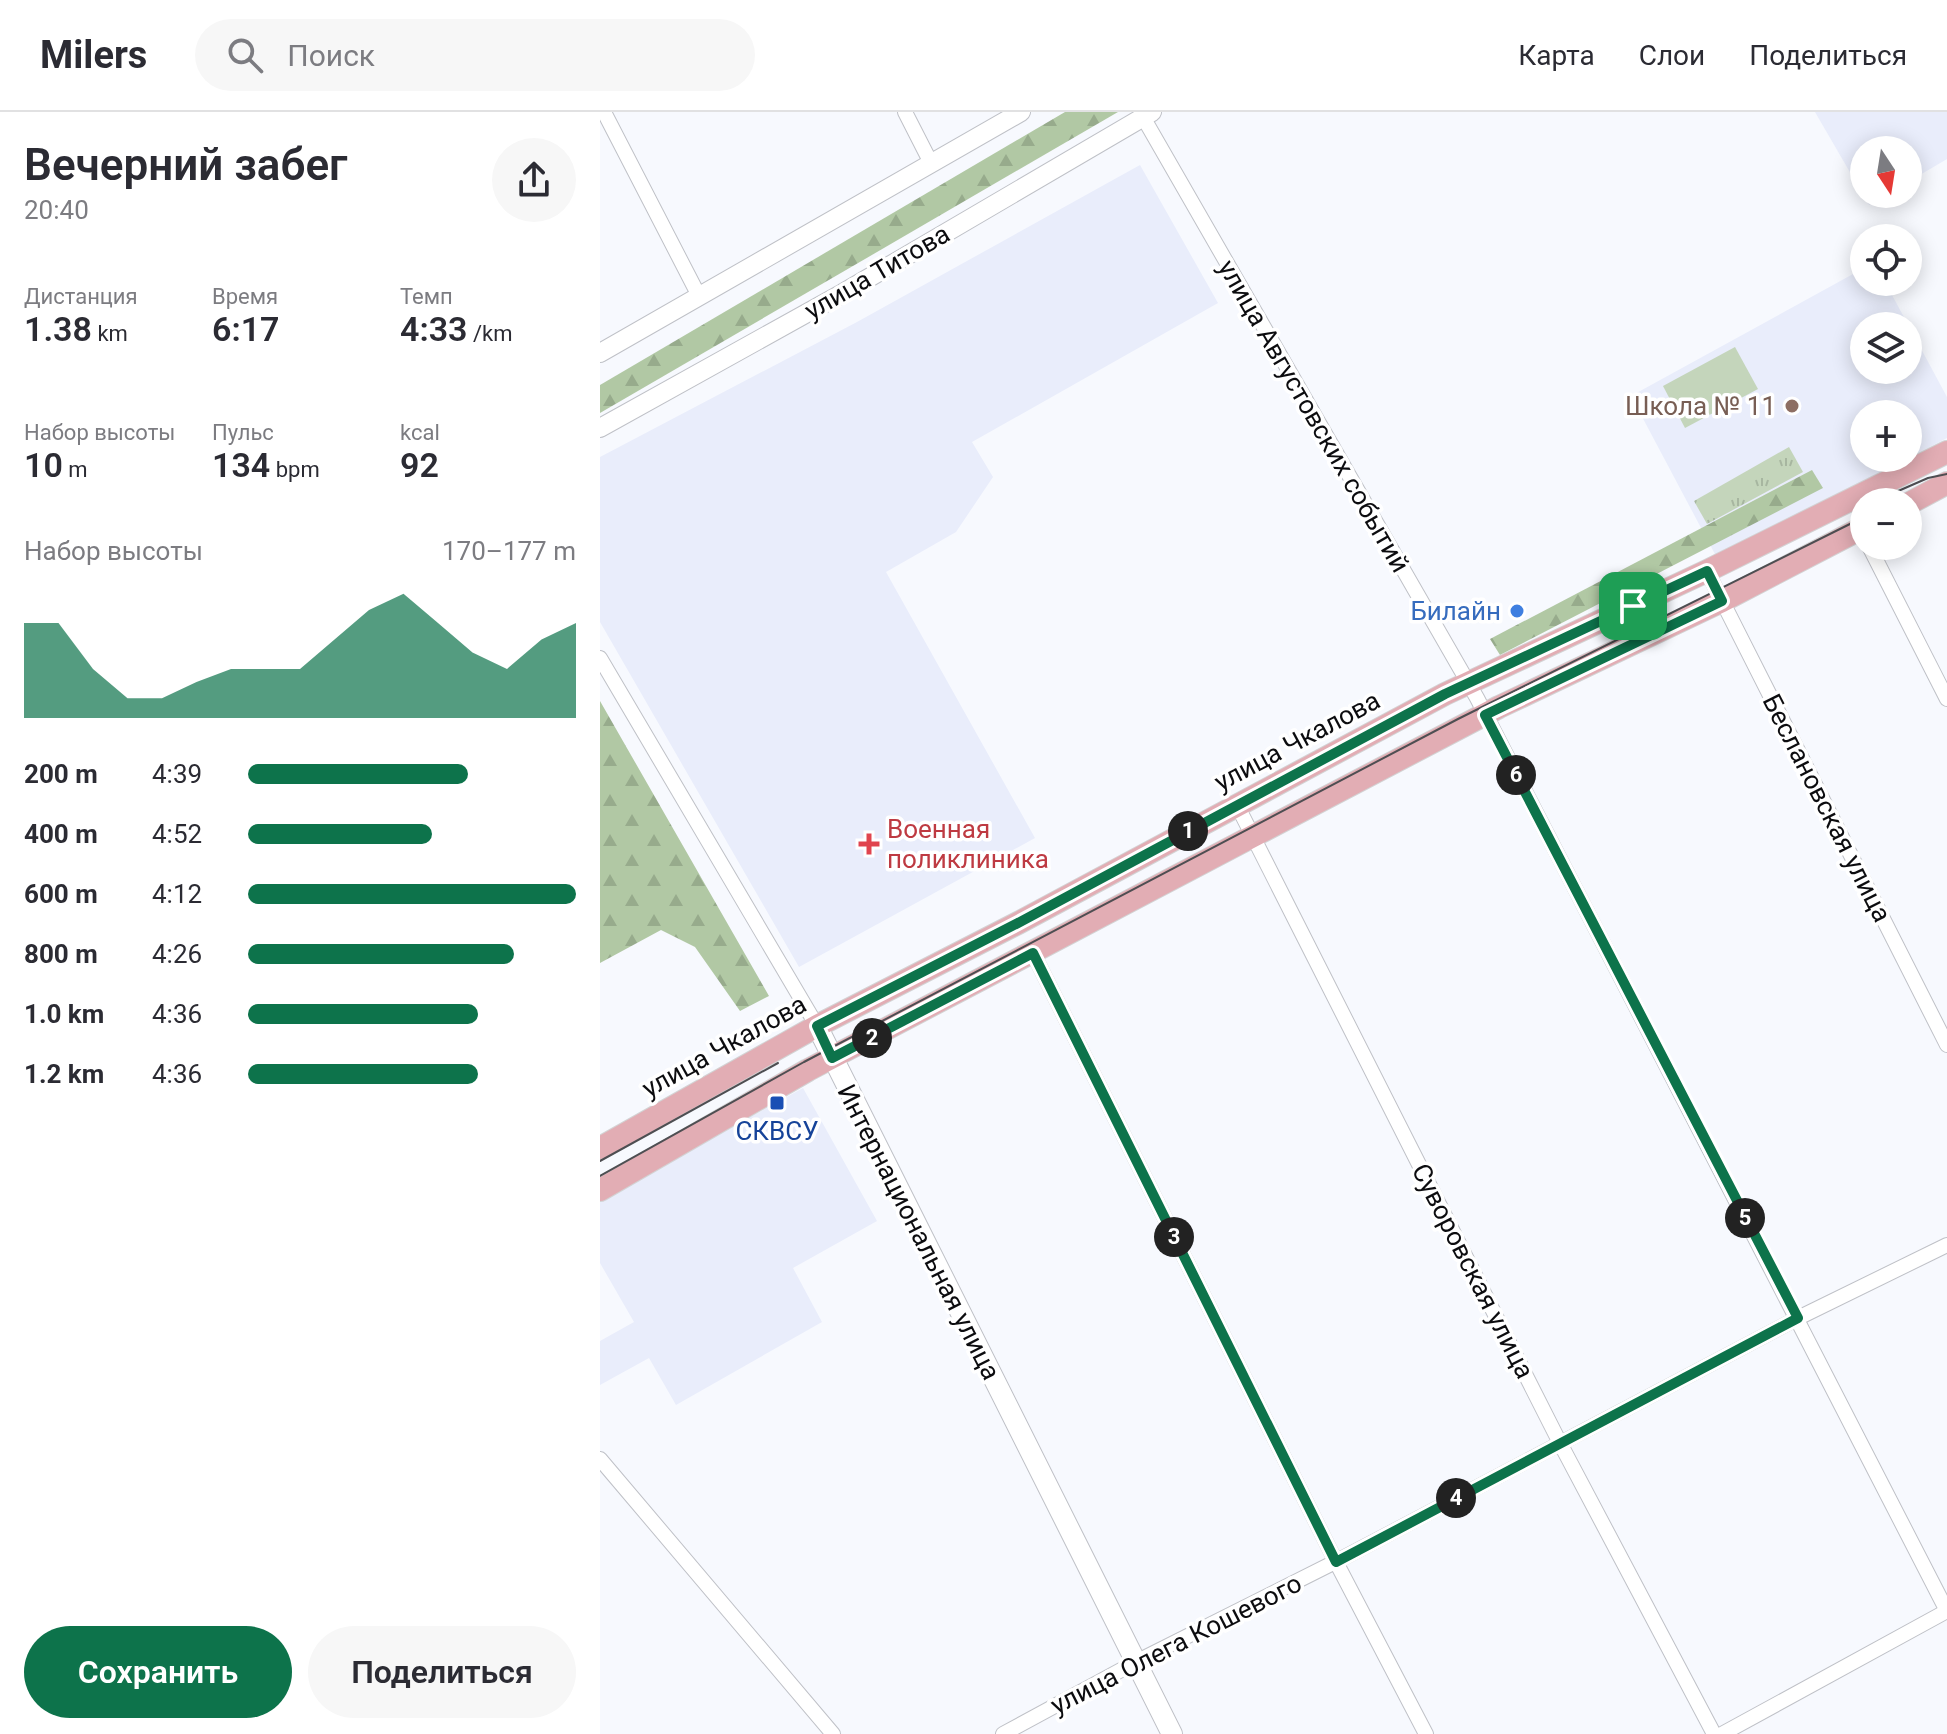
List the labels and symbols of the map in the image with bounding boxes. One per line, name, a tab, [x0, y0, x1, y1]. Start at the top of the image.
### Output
north arrow	[1850, 136, 1922, 208]
street label: улица Титова	[799, 218, 955, 326]
street label: улица Августовских событий	[1212, 255, 1416, 577]
place label: Школа № 11	[1625, 391, 1776, 421]
marker: Школа № 11	[1783, 397, 1801, 415]
pin	[1599, 572, 1667, 640]
place label: Билайн	[1410, 596, 1501, 626]
marker: Билайн	[1508, 602, 1526, 620]
street label: улица Чкалова	[1209, 685, 1385, 797]
street label: Беслановская улица	[1757, 689, 1897, 927]
pin: 6	[1496, 755, 1536, 795]
pin: 1	[1168, 811, 1208, 851]
place label: Военная поликлиника	[887, 814, 1049, 874]
marker: Военная поликлиника	[858, 833, 880, 855]
street label: улица Чкалова	[637, 989, 811, 1103]
pin: 2	[852, 1018, 892, 1058]
street label: Интернациональная улица	[831, 1079, 1007, 1385]
marker: СКВСУ	[768, 1094, 786, 1112]
place label: СКВСУ	[735, 1116, 819, 1146]
street label: Суворовская улица	[1406, 1159, 1540, 1383]
pin: 5	[1725, 1198, 1765, 1238]
pin: 3	[1154, 1217, 1194, 1257]
pin: 4	[1436, 1478, 1476, 1518]
street label: улица Олега Кошевого	[1046, 1568, 1306, 1720]

